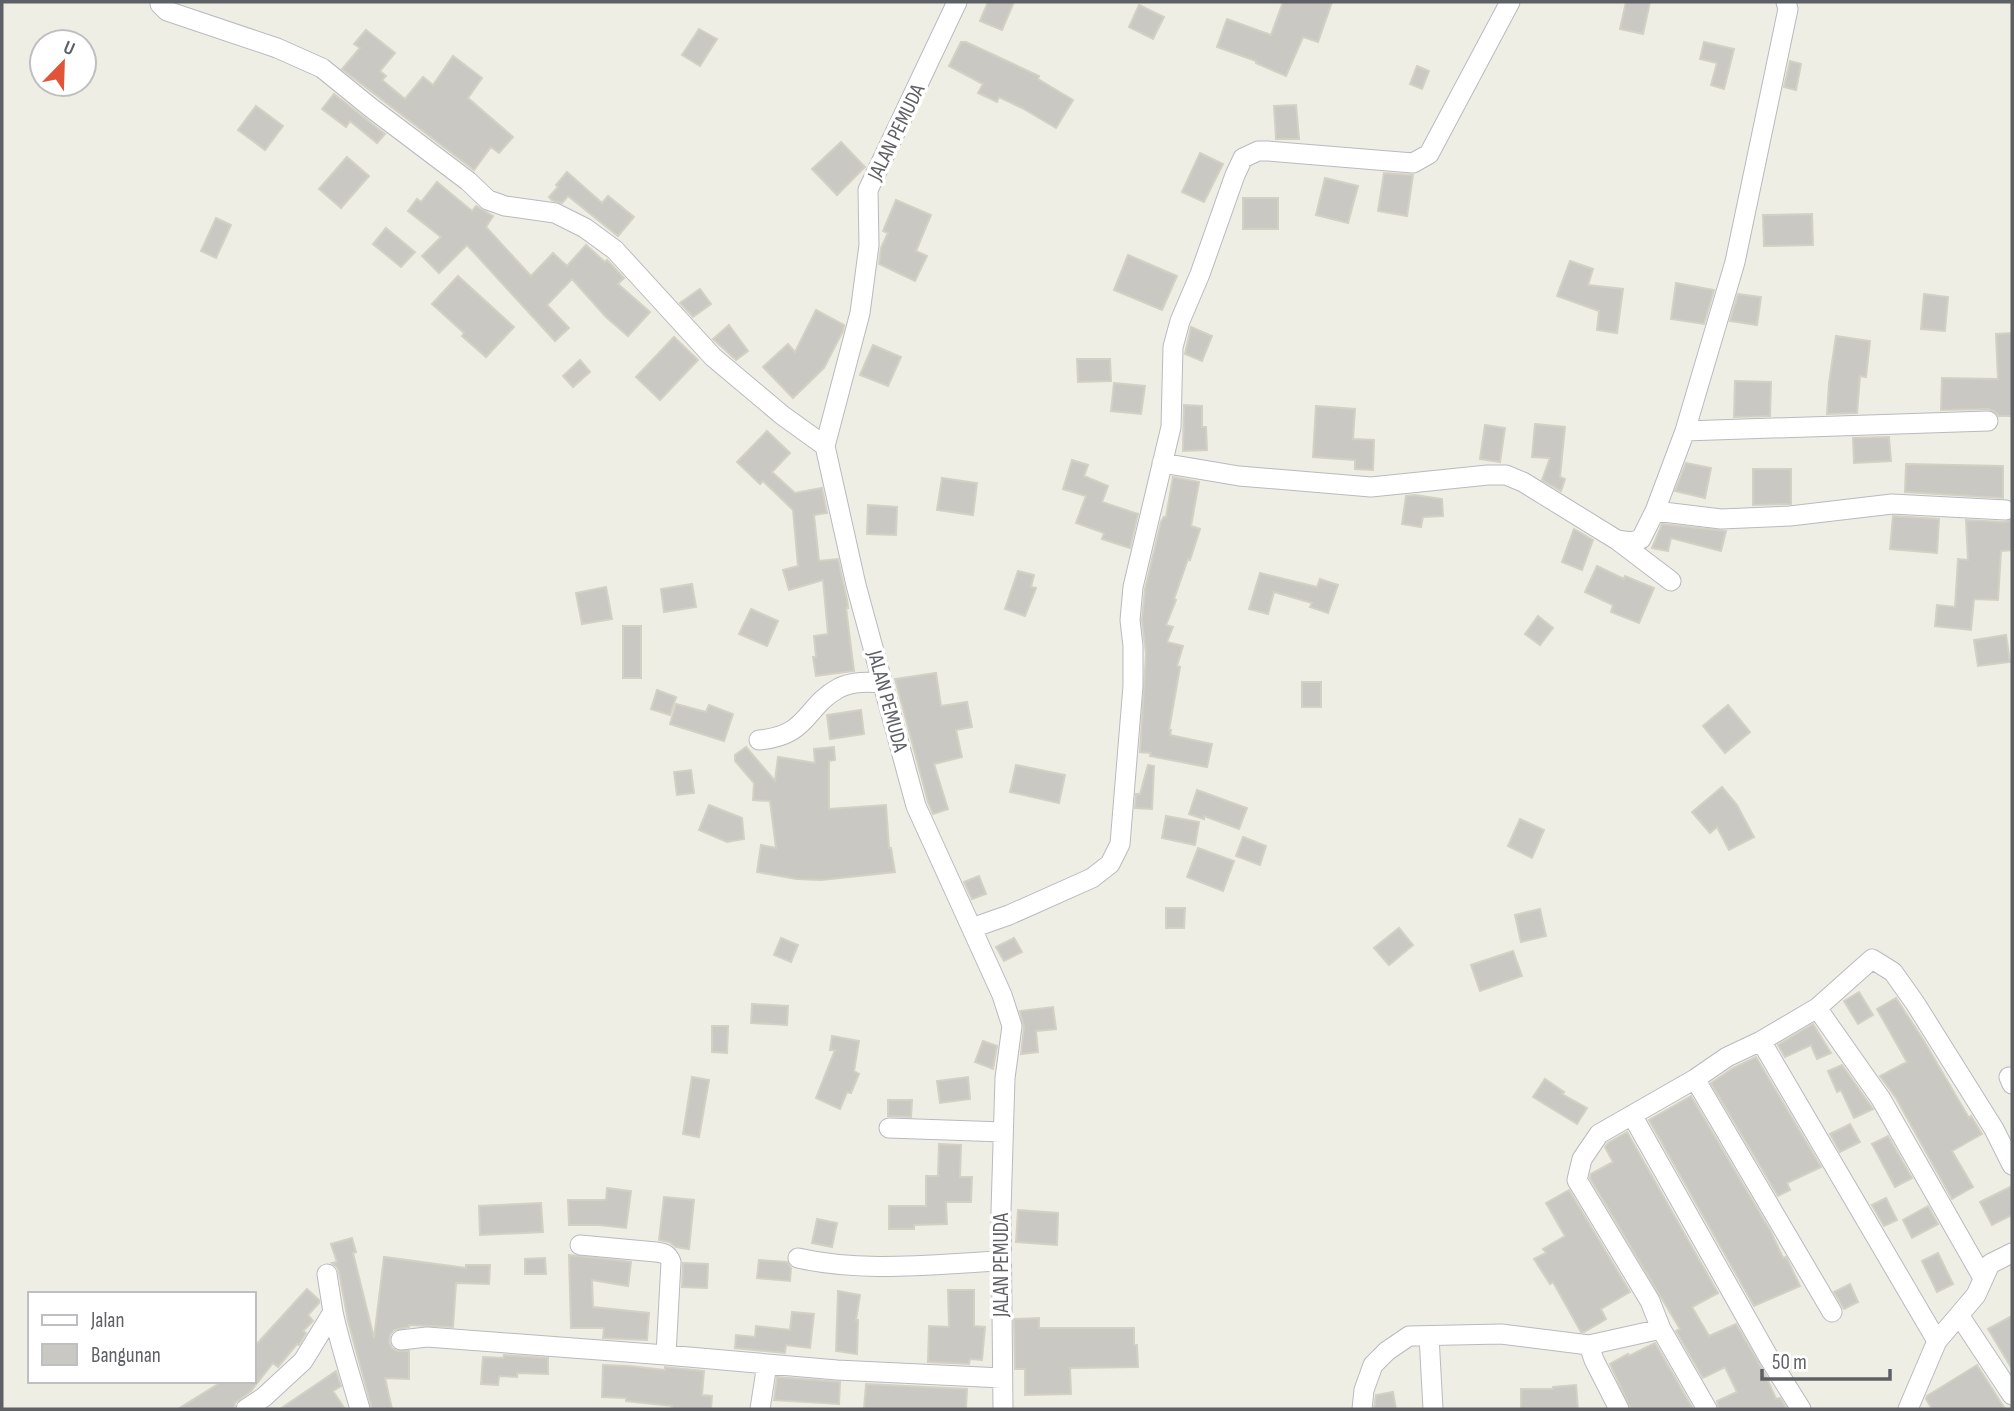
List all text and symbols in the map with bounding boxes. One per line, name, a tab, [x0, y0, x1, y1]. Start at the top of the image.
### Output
north arrow	[28, 28, 98, 98]
text: U	[60, 36, 78, 61]
street label: JALAN PEMUDA	[862, 79, 931, 185]
street label: JALAN PEMUDA	[862, 647, 913, 755]
street label: JALAN PEMUDA	[989, 1212, 1014, 1318]
legend	[28, 1292, 256, 1383]
text: Jalan	[90, 1308, 124, 1333]
scale bar	[1762, 1338, 1890, 1382]
text: Bangunan	[91, 1343, 161, 1368]
text: 50 m	[1772, 1350, 1807, 1375]

